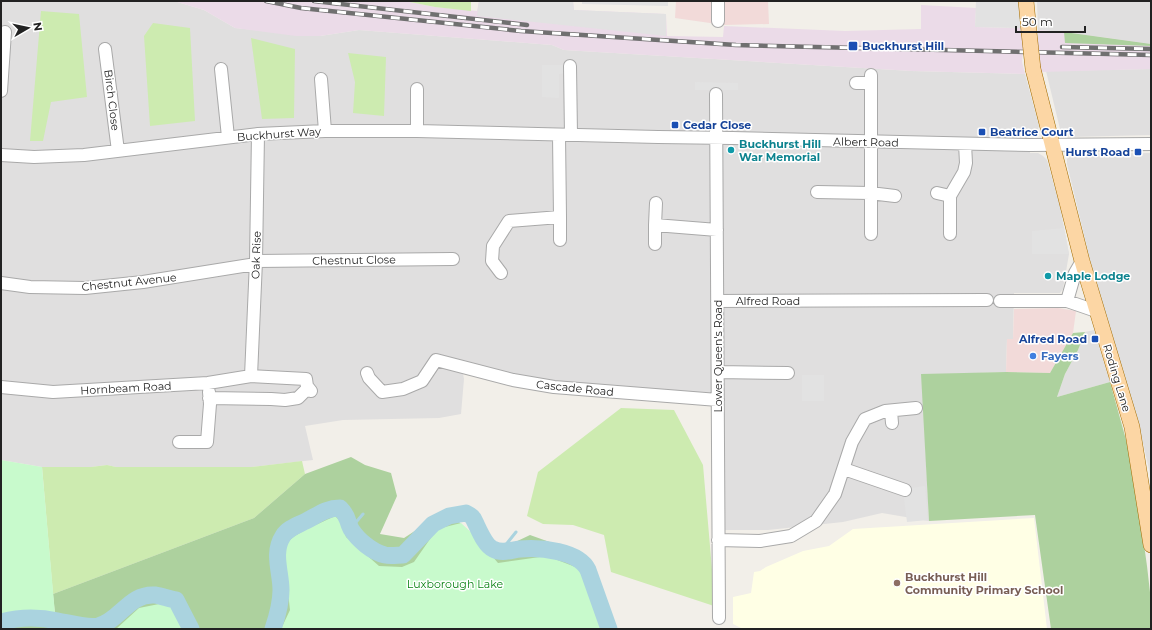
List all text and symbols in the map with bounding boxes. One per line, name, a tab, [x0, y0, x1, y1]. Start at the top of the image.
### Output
north arrow	[8, 8, 48, 48]
scale bar	[1016, 8, 1085, 34]
text: 50 m	[1022, 14, 1053, 29]
text: N	[30, 21, 45, 32]
place label: Buckhurst Hill	[862, 39, 944, 53]
marker: Buckhurst Hill	[847, 40, 859, 52]
street label: Birch Close	[101, 69, 123, 132]
place label: Cedar Close	[683, 118, 751, 132]
marker: Cedar Close	[670, 120, 680, 130]
street label: Buckhurst Way	[237, 124, 321, 144]
place label: Beatrice Court	[990, 125, 1074, 139]
marker: Beatrice Court	[977, 127, 987, 137]
street label: Albert Road	[833, 134, 899, 150]
place label: Buckhurst Hill War Memorial	[739, 137, 821, 164]
marker: Buckhurst Hill War Memorial	[726, 145, 736, 155]
place label: Hurst Road	[1065, 145, 1130, 159]
marker: Hurst Road	[1133, 147, 1143, 157]
street label: Oak Rise	[248, 230, 264, 279]
street label: Chestnut Close	[312, 252, 396, 268]
place label: Maple Lodge	[1056, 269, 1130, 283]
street label: Chestnut Avenue	[81, 270, 178, 294]
marker: Maple Lodge	[1043, 271, 1053, 281]
street label: Alfred Road	[736, 294, 800, 308]
street label: Lower Queen's Road	[711, 299, 725, 413]
place label: Alfred Road	[1018, 332, 1087, 346]
marker: Alfred Road	[1090, 334, 1100, 344]
street label: Roding Lane	[1100, 342, 1134, 414]
place label: Fayers	[1041, 349, 1079, 363]
marker: Fayers	[1028, 351, 1038, 361]
street label: Cascade Road	[535, 377, 615, 399]
street label: Hornbeam Road	[80, 379, 172, 397]
place label: Buckhurst Hill Community Primary School	[905, 570, 1063, 597]
park label: Luxborough Lake	[407, 577, 504, 591]
marker: Buckhurst Hill Community Primary School	[892, 578, 902, 588]

